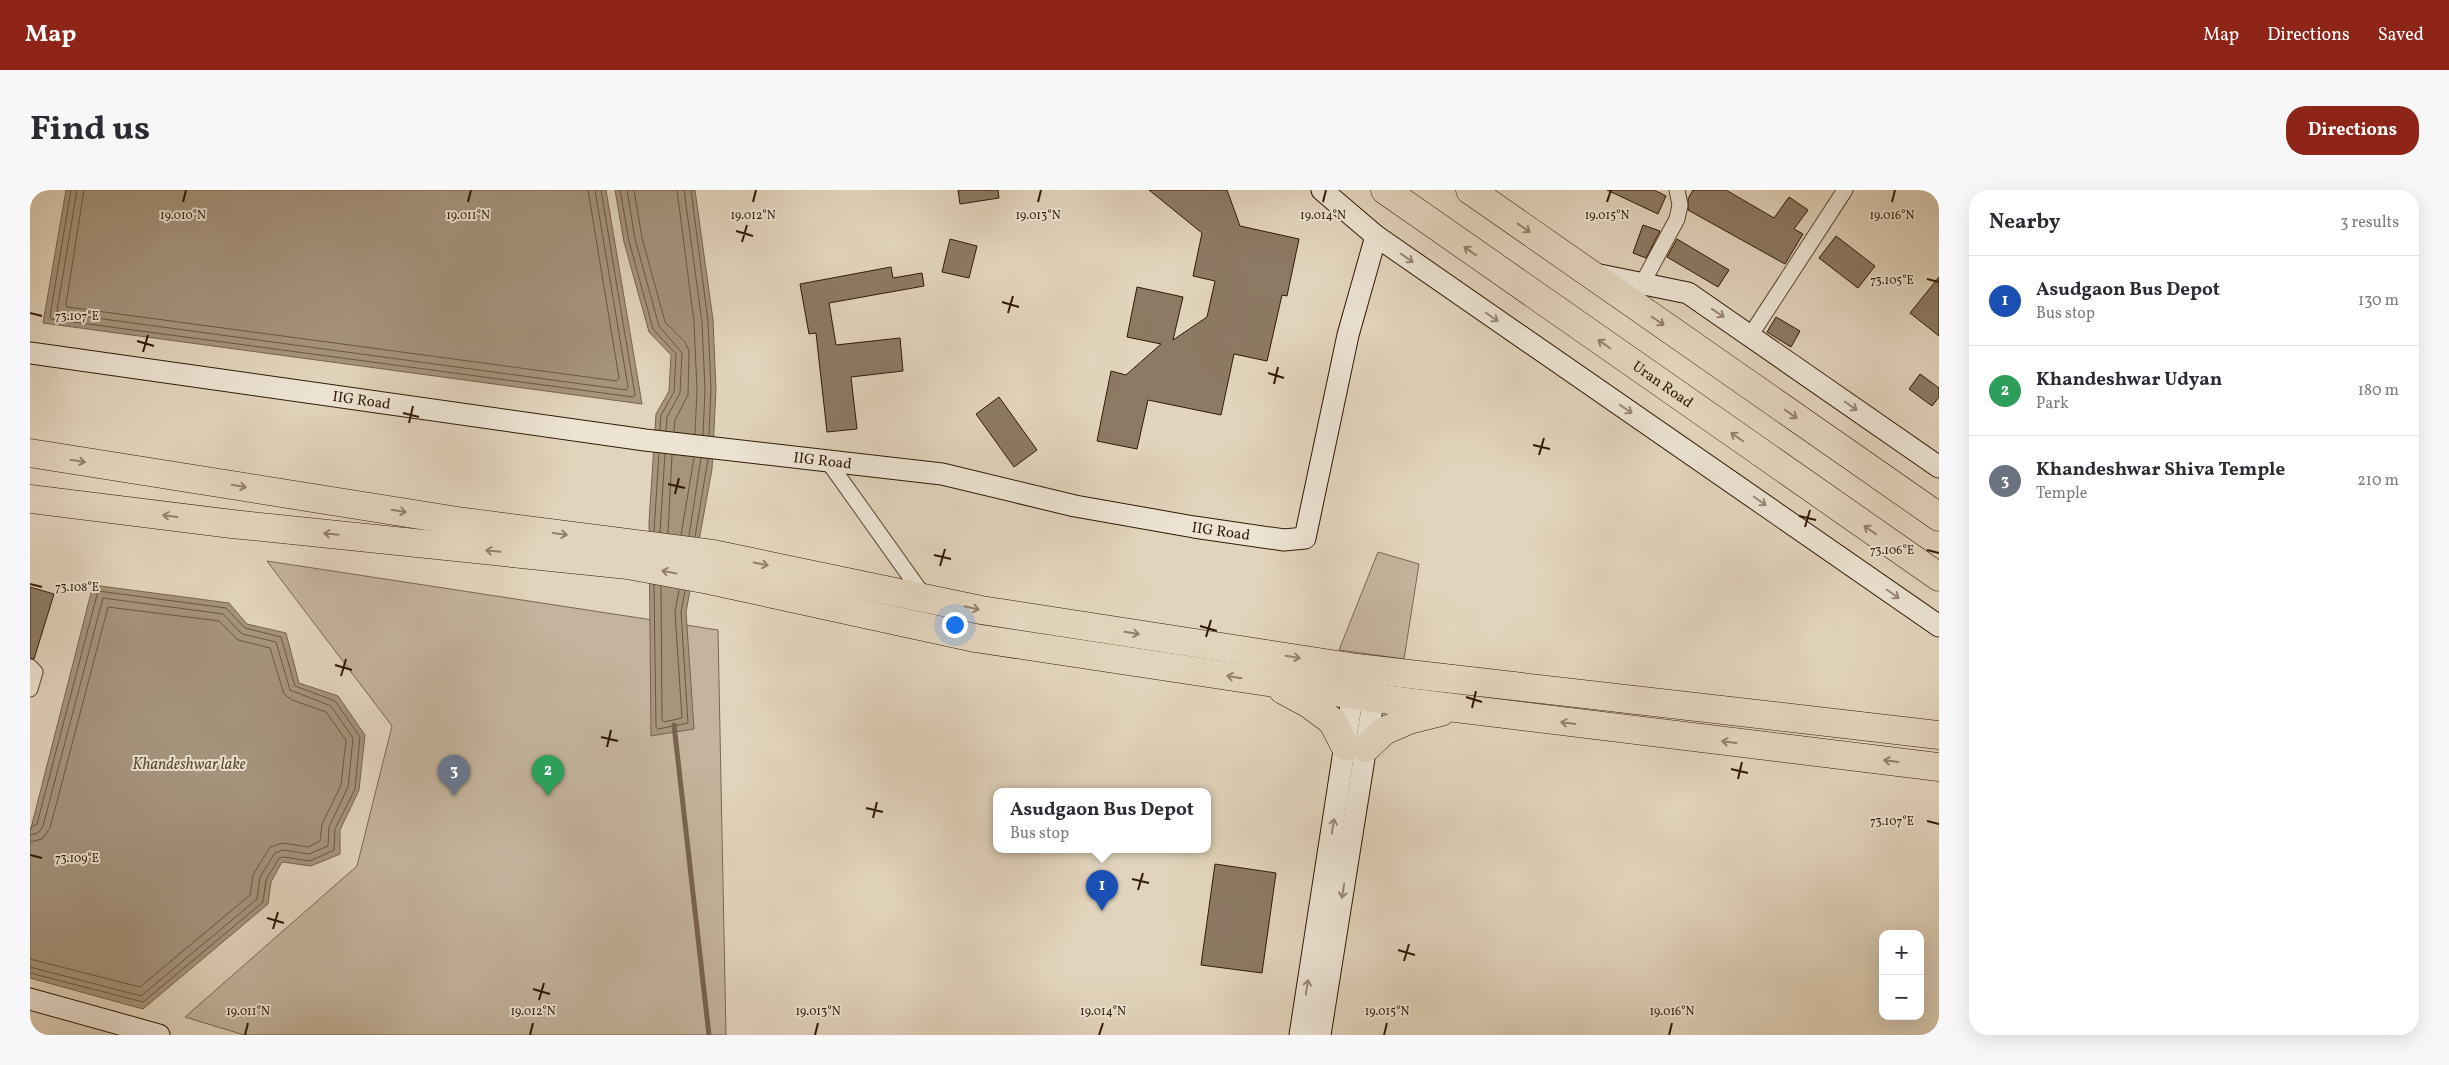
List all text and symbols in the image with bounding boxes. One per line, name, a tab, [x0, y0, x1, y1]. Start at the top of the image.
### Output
text: Map	[25, 18, 76, 52]
text: Map	[2203, 23, 2239, 48]
text: Directions	[2267, 23, 2350, 48]
text: Saved	[2378, 23, 2424, 48]
text: Find us	[30, 106, 150, 154]
button: Directions	[2286, 106, 2419, 155]
text: 19.010°N	[160, 208, 206, 224]
text: 19.011°N	[446, 208, 490, 224]
text: 19.012°N	[730, 208, 776, 224]
text: 19.013°N	[1015, 208, 1061, 224]
text: 19.014°N	[1300, 208, 1346, 224]
text: 19.015°N	[1585, 208, 1629, 224]
text: 19.016°N	[1869, 208, 1915, 224]
text: Nearby	[1989, 208, 2060, 237]
text: 3 results	[2340, 212, 2399, 234]
one-way arrow	[1517, 223, 1531, 233]
one-way arrow	[1463, 246, 1477, 256]
one-way arrow	[1400, 253, 1414, 263]
text: 73.105°E	[1870, 273, 1914, 289]
text: Asudgaon Bus Depot	[2036, 277, 2220, 303]
text: 1	[2002, 290, 2008, 312]
text: 130 m	[2358, 290, 2399, 312]
text: Bus stop	[2036, 303, 2095, 325]
one-way arrow	[1710, 308, 1724, 318]
text: 73.107°E	[55, 309, 99, 325]
one-way arrow	[1485, 312, 1499, 322]
one-way arrow	[1651, 316, 1665, 326]
one-way arrow	[1597, 339, 1611, 349]
street label: Uran Road	[1627, 357, 1697, 414]
text: Khandeshwar Udyan	[2036, 367, 2222, 393]
text: 2	[2001, 380, 2009, 402]
text: 180 m	[2358, 380, 2399, 402]
street label: IIG Road	[331, 387, 392, 416]
text: Park	[2036, 393, 2069, 415]
one-way arrow	[1844, 401, 1858, 411]
one-way arrow	[1619, 404, 1633, 414]
one-way arrow	[1784, 409, 1798, 419]
one-way arrow	[1730, 432, 1744, 442]
street label: IIG Road	[792, 448, 853, 476]
one-way arrow	[70, 456, 86, 466]
text: Khandeshwar Shiva Temple	[2036, 457, 2285, 483]
text: 3	[2001, 470, 2009, 492]
text: 210 m	[2357, 470, 2399, 492]
one-way arrow	[230, 481, 246, 491]
text: Temple	[2036, 483, 2087, 505]
one-way arrow	[1752, 497, 1766, 507]
one-way arrow	[391, 507, 407, 517]
one-way arrow	[162, 511, 178, 521]
street label: IIG Road	[1190, 518, 1251, 547]
one-way arrow	[1863, 525, 1877, 535]
one-way arrow	[323, 529, 339, 539]
one-way arrow	[552, 529, 568, 539]
text: 73.106°E	[1870, 543, 1914, 559]
one-way arrow	[485, 546, 501, 556]
one-way arrow	[753, 559, 769, 569]
one-way arrow	[661, 567, 677, 577]
text: 73.108°E	[55, 580, 99, 596]
one-way arrow	[1886, 589, 1900, 599]
one-way arrow	[963, 604, 979, 613]
your location	[942, 612, 968, 638]
one-way arrow	[1124, 628, 1140, 638]
one-way arrow	[1284, 652, 1300, 662]
one-way arrow	[1226, 672, 1242, 682]
one-way arrow	[1560, 717, 1576, 727]
one-way arrow	[1722, 737, 1738, 747]
water label: Khandeshwar lake	[132, 754, 246, 776]
pin: 3	[438, 755, 470, 796]
pin: 2	[532, 755, 564, 796]
one-way arrow	[1883, 756, 1899, 766]
popup	[993, 788, 1211, 853]
text: Asudgaon Bus Depot	[1010, 797, 1194, 823]
text: 73.107°E	[1870, 814, 1914, 830]
one-way arrow	[1328, 819, 1338, 835]
text: Bus stop	[1010, 823, 1069, 845]
text: 73.109°E	[55, 851, 99, 867]
pin: 1	[1086, 870, 1118, 911]
one-way arrow	[1338, 883, 1348, 899]
map controls	[1879, 930, 1924, 1020]
button: +	[1879, 930, 1924, 975]
button: −	[1879, 975, 1924, 1020]
one-way arrow	[1303, 979, 1313, 995]
text: 19.011°N	[226, 1004, 270, 1020]
text: 19.012°N	[510, 1004, 556, 1020]
text: 19.013°N	[795, 1004, 841, 1020]
text: 19.014°N	[1080, 1004, 1126, 1020]
text: 19.015°N	[1365, 1004, 1409, 1020]
text: 19.016°N	[1649, 1004, 1695, 1020]

